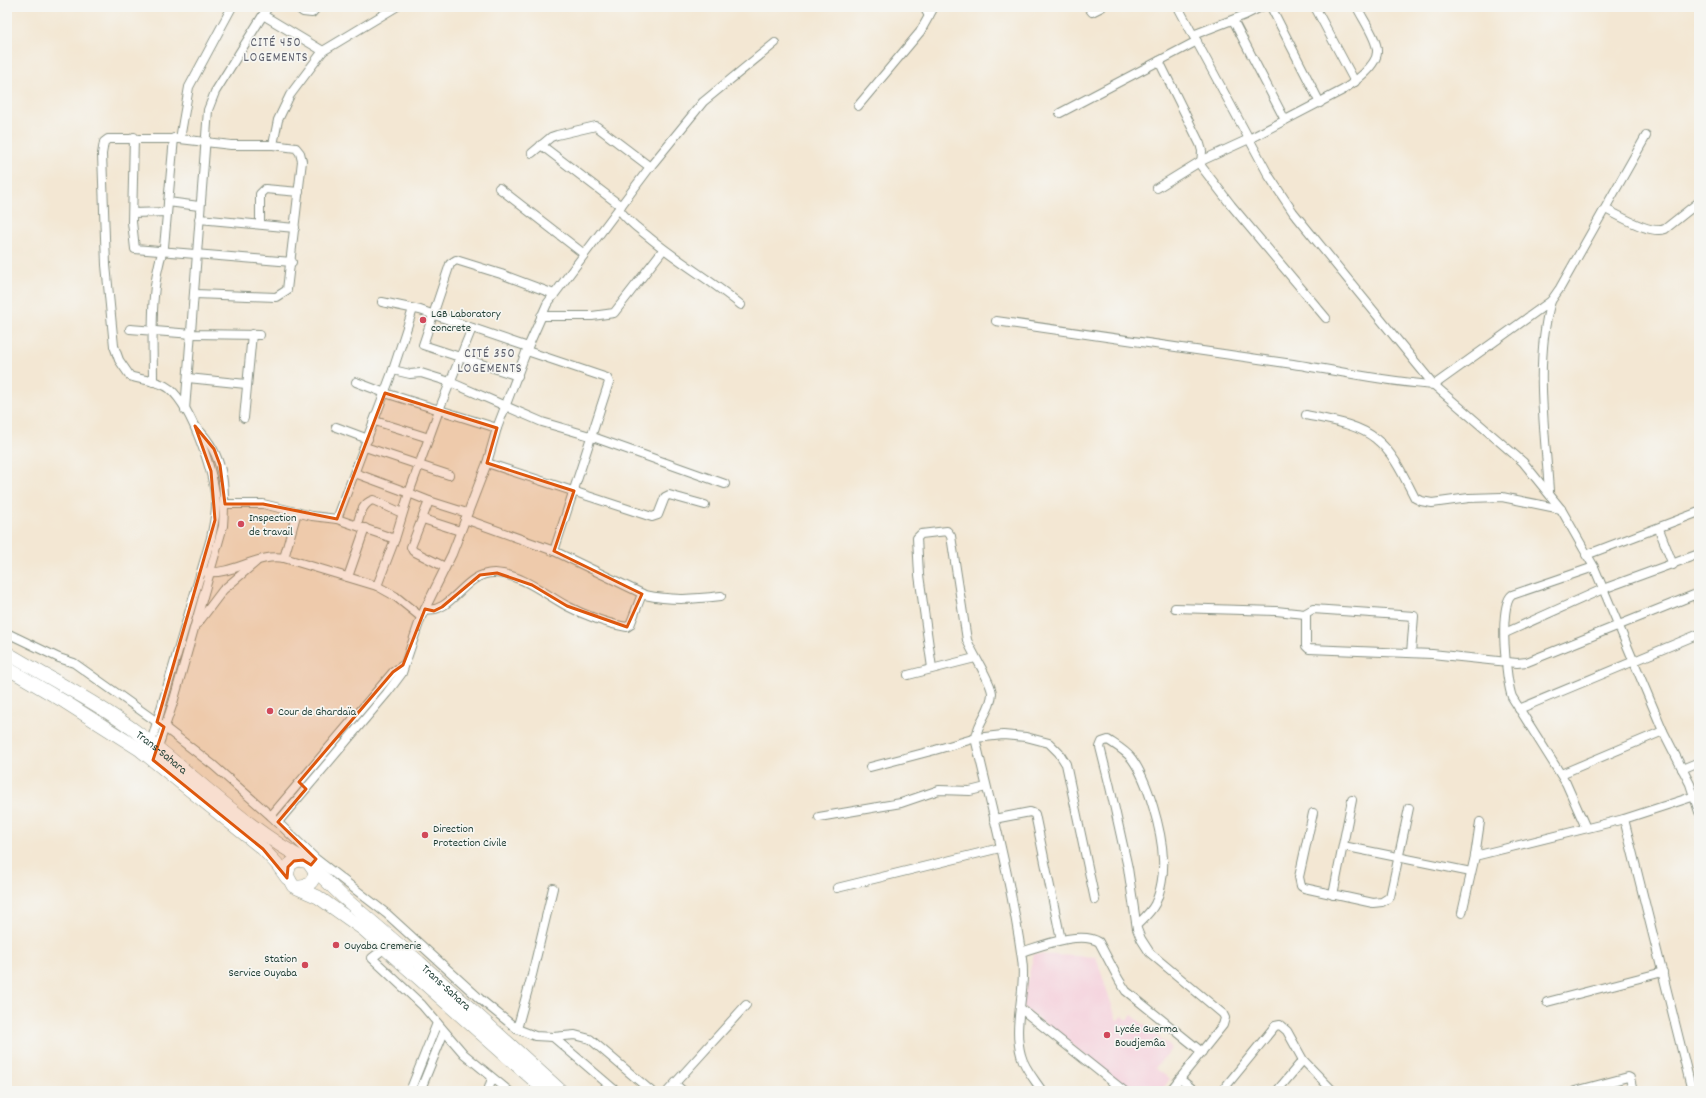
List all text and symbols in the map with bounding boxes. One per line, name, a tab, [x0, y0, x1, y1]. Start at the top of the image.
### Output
district label: CITÉ 450 LOGEMENTS	[243, 34, 309, 68]
place label: LGB Laboratory concrete	[431, 306, 502, 337]
marker: LGB Laboratory concrete	[418, 315, 428, 325]
district label: CITÉ 350 LOGEMENTS	[457, 345, 523, 379]
place label: Inspection de travail	[249, 510, 297, 541]
marker: Inspection de travail	[236, 519, 246, 529]
place label: Cour de Ghardaïa	[278, 704, 356, 721]
marker: Cour de Ghardaïa	[265, 706, 275, 716]
street label: Trans-Sahara	[132, 727, 191, 779]
place label: Direction Protection Civile	[433, 821, 507, 852]
marker: Direction Protection Civile	[420, 830, 430, 840]
place label: Ouyaba Cremerie	[344, 938, 421, 955]
marker: Ouyaba Cremerie	[331, 940, 341, 950]
place label: Station Service Ouyaba	[229, 951, 297, 982]
marker: Station Service Ouyaba	[300, 960, 310, 970]
street label: Trans-Sahara	[417, 961, 474, 1015]
place label: Lycée Guerma Boudjemâa	[1115, 1021, 1178, 1052]
marker: Lycée Guerma Boudjemâa	[1102, 1030, 1112, 1040]

